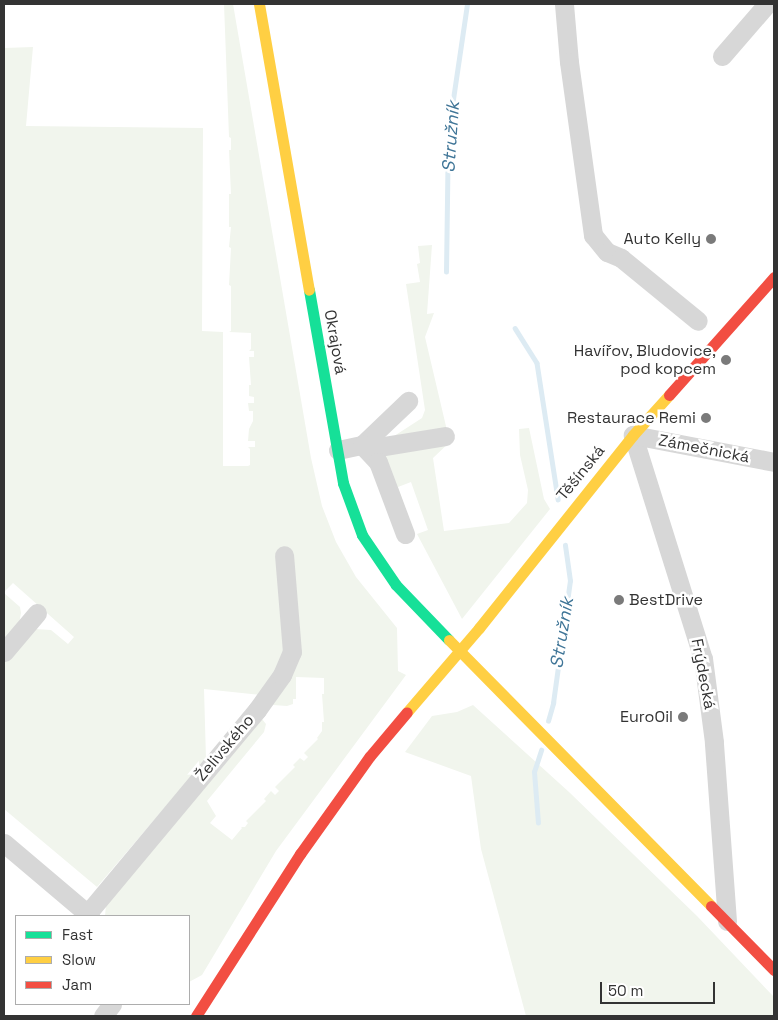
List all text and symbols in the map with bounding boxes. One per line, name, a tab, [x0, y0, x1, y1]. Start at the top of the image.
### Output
water label: Stružník	[438, 101, 464, 173]
place label: Auto Kelly	[624, 229, 701, 249]
marker: Auto Kelly	[705, 233, 717, 245]
street label: Okrajová	[320, 308, 350, 376]
place label: Havířov, Bludovice, pod kopcem	[573, 341, 716, 379]
marker: Havířov, Bludovice, pod kopcem	[720, 354, 732, 366]
place label: Restaurace Remi	[567, 408, 696, 428]
marker: Restaurace Remi	[700, 412, 712, 424]
street label: Zámečnická	[657, 431, 751, 467]
street label: Těšínská	[553, 442, 609, 504]
place label: BestDrive	[629, 590, 703, 610]
marker: BestDrive	[613, 594, 625, 606]
water label: Stružník	[546, 596, 578, 670]
street label: Frýdecká	[687, 637, 719, 711]
place label: EuroOil	[620, 707, 673, 727]
street label: Želivského	[192, 711, 258, 785]
marker: EuroOil	[677, 711, 689, 723]
legend	[15, 915, 190, 1005]
text: Fast	[62, 925, 93, 944]
text: Slow	[62, 950, 96, 969]
scale bar	[603, 972, 718, 1004]
text: Jam	[62, 975, 92, 994]
text: 50 m	[608, 981, 643, 1000]

